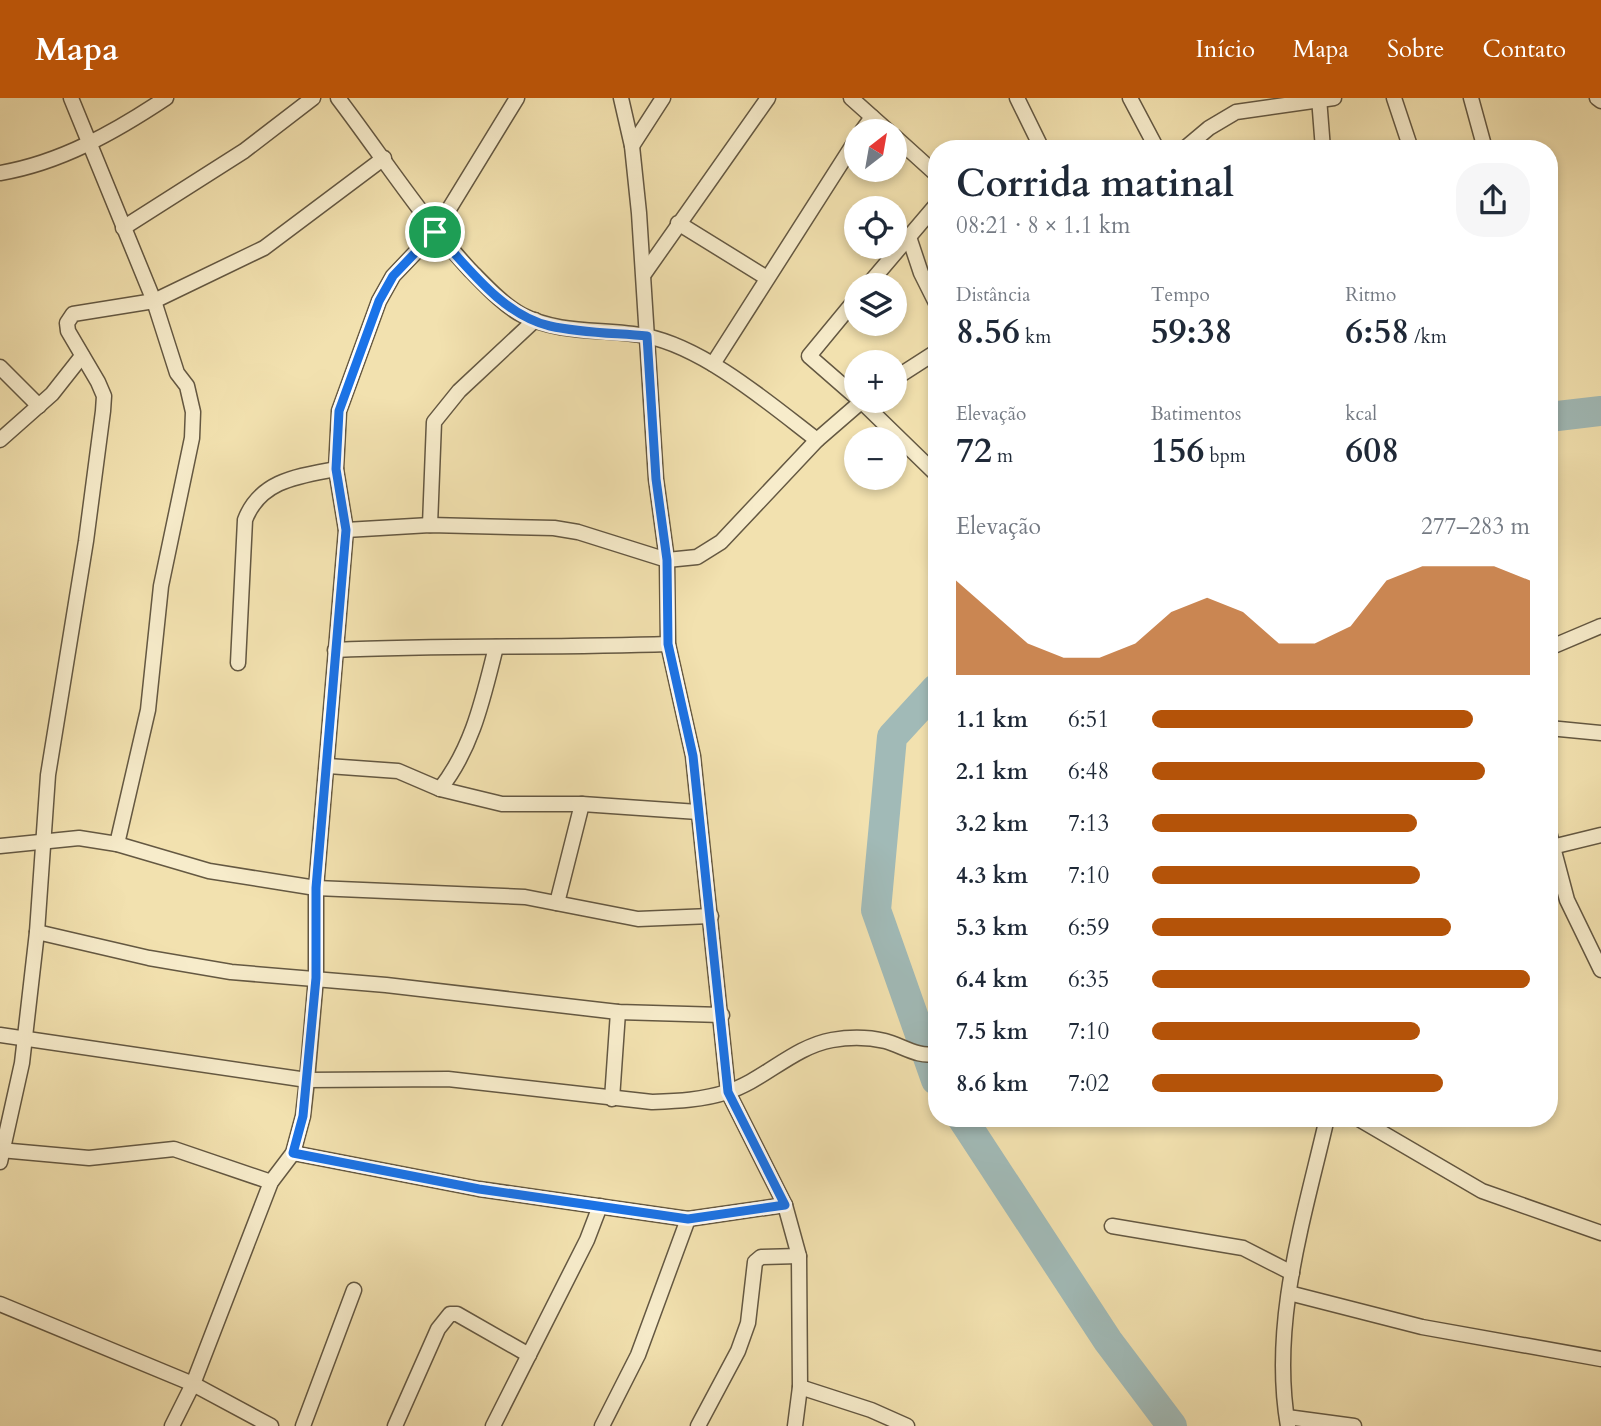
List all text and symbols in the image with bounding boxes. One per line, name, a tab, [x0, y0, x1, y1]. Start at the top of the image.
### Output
text: Mapa	[35, 27, 119, 72]
text: Início	[1196, 33, 1255, 66]
text: Mapa	[1293, 33, 1349, 66]
text: Sobre	[1387, 33, 1445, 66]
text: Contato	[1483, 33, 1566, 66]
north arrow	[844, 119, 906, 182]
map controls	[844, 119, 907, 490]
text: Corrida matinal	[956, 158, 1234, 210]
button: share	[1456, 163, 1530, 237]
button: locate	[844, 196, 907, 259]
pin	[405, 202, 465, 262]
text: 08:21 · 8 × 1.1 km	[956, 210, 1130, 241]
icon: arrive	[416, 213, 454, 251]
button: layers	[844, 273, 907, 336]
text: Distância	[956, 282, 1030, 308]
text: Tempo	[1151, 282, 1210, 308]
text: Ritmo	[1345, 282, 1396, 308]
text: 8.56	[956, 308, 1020, 356]
text: 59:38	[1151, 308, 1233, 356]
text: 6:58	[1345, 308, 1409, 356]
text: km	[1020, 324, 1051, 350]
text: /km	[1409, 324, 1447, 350]
button: +	[844, 350, 907, 413]
text: Elevação	[956, 401, 1026, 427]
text: Batimentos	[1151, 401, 1241, 427]
text: kcal	[1345, 401, 1377, 427]
button: −	[844, 427, 907, 490]
text: 72	[956, 427, 992, 475]
text: 156	[1151, 427, 1204, 475]
text: 608	[1345, 427, 1399, 475]
text: m	[992, 443, 1013, 469]
text: bpm	[1204, 443, 1246, 469]
text: Elevação	[956, 511, 1041, 542]
text: 277–283 m	[1421, 511, 1530, 542]
text: 1.1 km	[956, 704, 1028, 735]
text: 6:51	[1068, 704, 1109, 735]
text: 2.1 km	[956, 756, 1028, 787]
text: 6:48	[1068, 756, 1109, 787]
text: 3.2 km	[956, 808, 1028, 839]
text: 7:13	[1068, 808, 1109, 839]
text: 4.3 km	[956, 860, 1028, 891]
text: 7:10	[1068, 860, 1109, 891]
text: 5.3 km	[956, 912, 1028, 943]
text: 6:59	[1068, 912, 1109, 943]
text: 6.4 km	[956, 964, 1028, 995]
text: 6:35	[1068, 964, 1109, 995]
text: 7.5 km	[956, 1016, 1028, 1047]
text: 7:10	[1068, 1016, 1109, 1047]
text: 8.6 km	[956, 1068, 1028, 1099]
text: 7:02	[1068, 1068, 1109, 1099]

